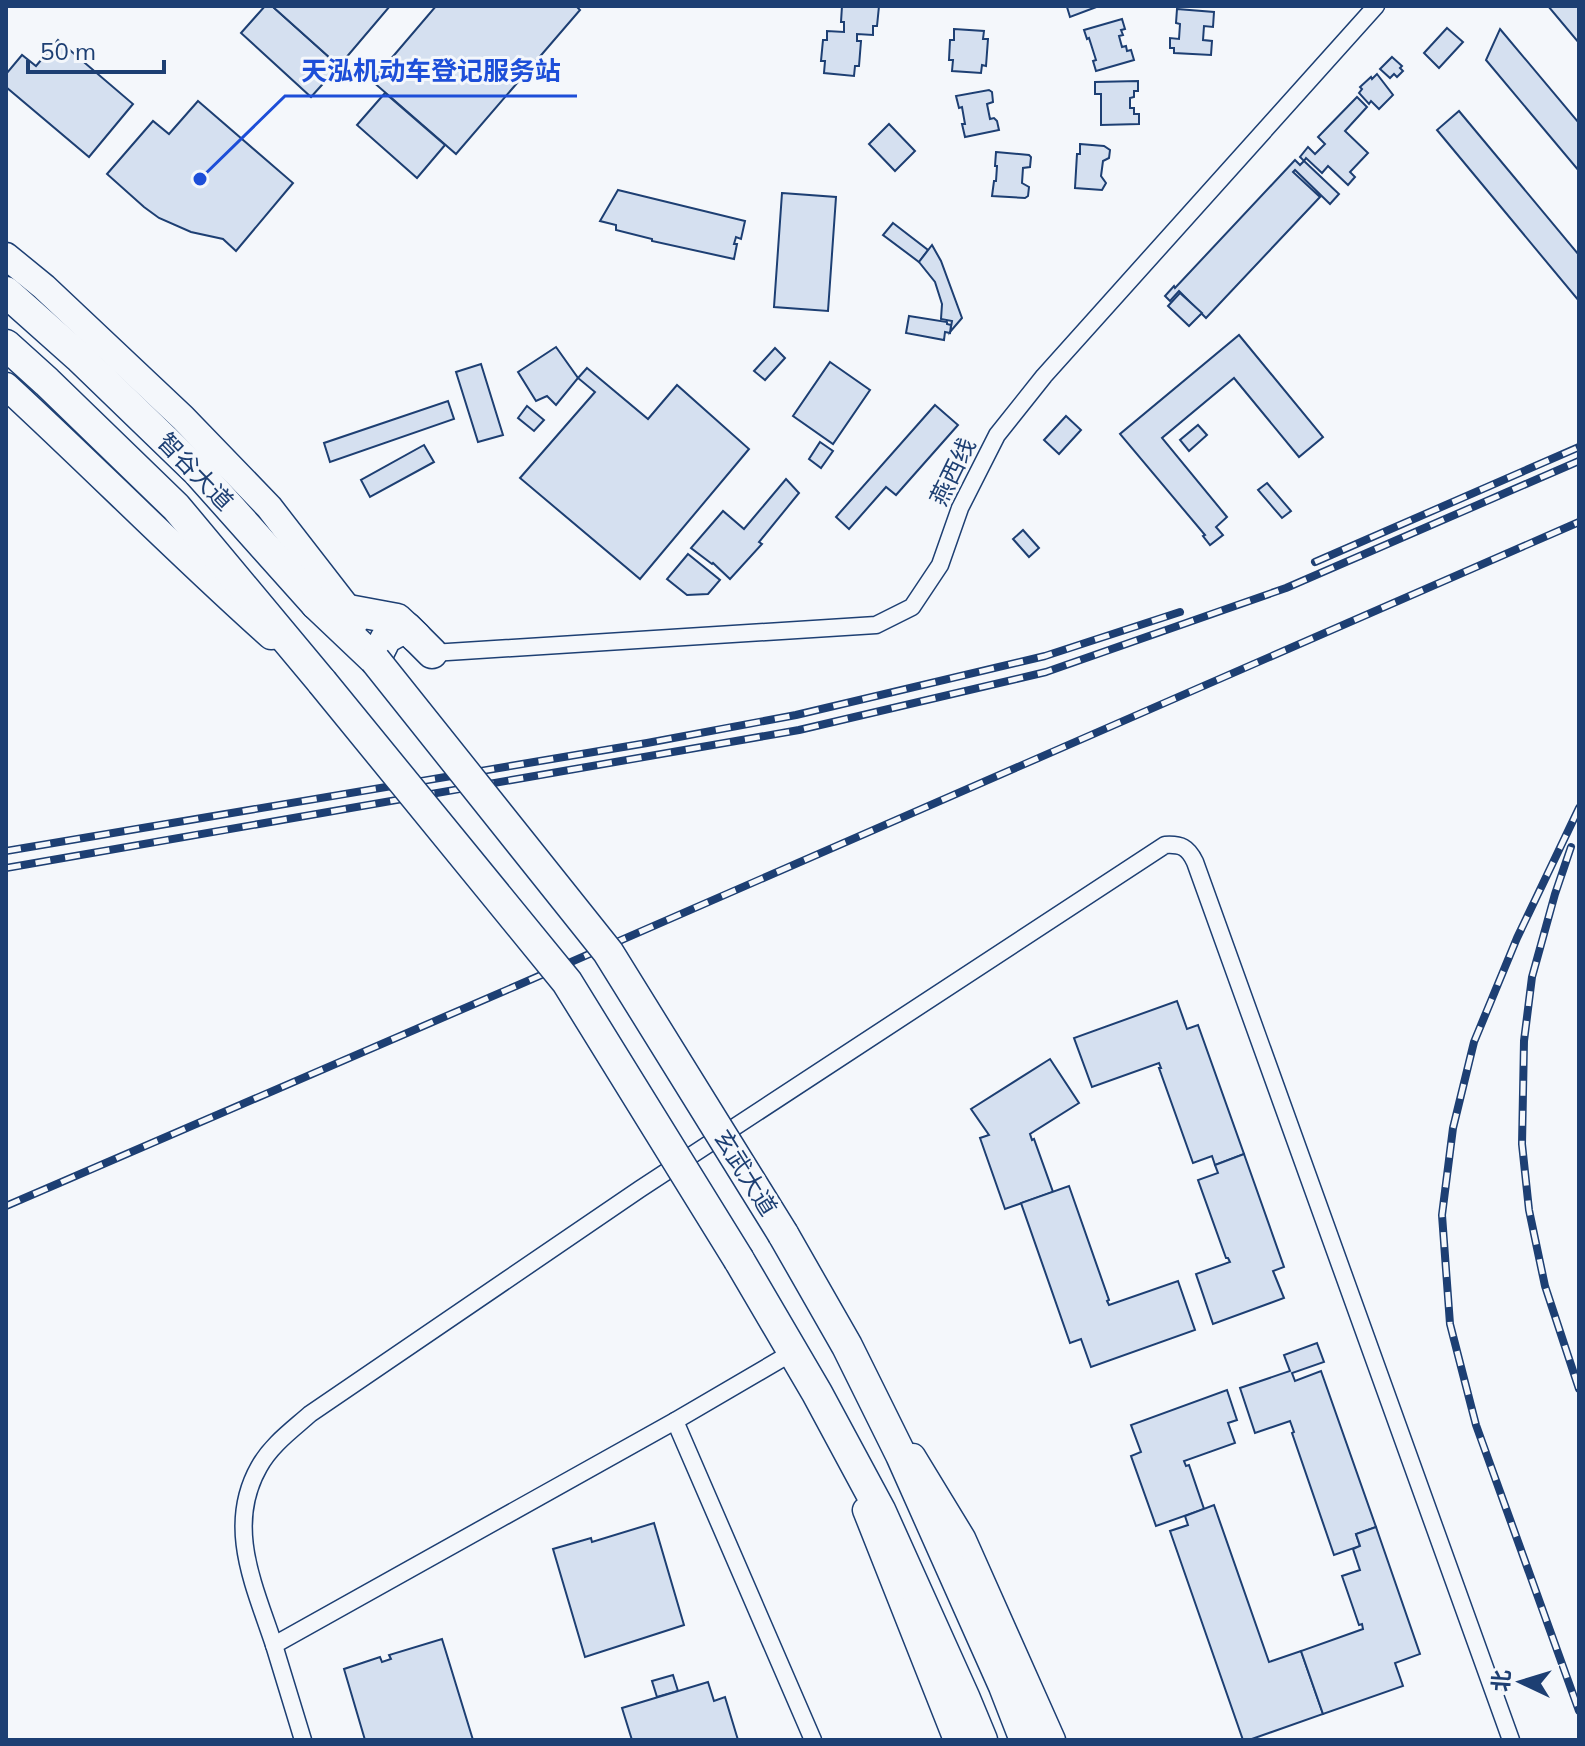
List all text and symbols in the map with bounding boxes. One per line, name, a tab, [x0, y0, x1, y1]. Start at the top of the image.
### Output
scale bar	[28, 24, 164, 74]
text: 50 m	[40, 36, 96, 66]
callout: 天泓机动车登记服务站	[285, 46, 577, 96]
text: 天泓机动车登记服务站	[301, 54, 561, 87]
street label: 智谷大道	[152, 426, 240, 516]
street label: 燕西线	[923, 433, 981, 510]
street label: 玄武大道	[708, 1124, 784, 1221]
north arrow	[1481, 1642, 1561, 1722]
text: 北	[1486, 1669, 1516, 1693]

